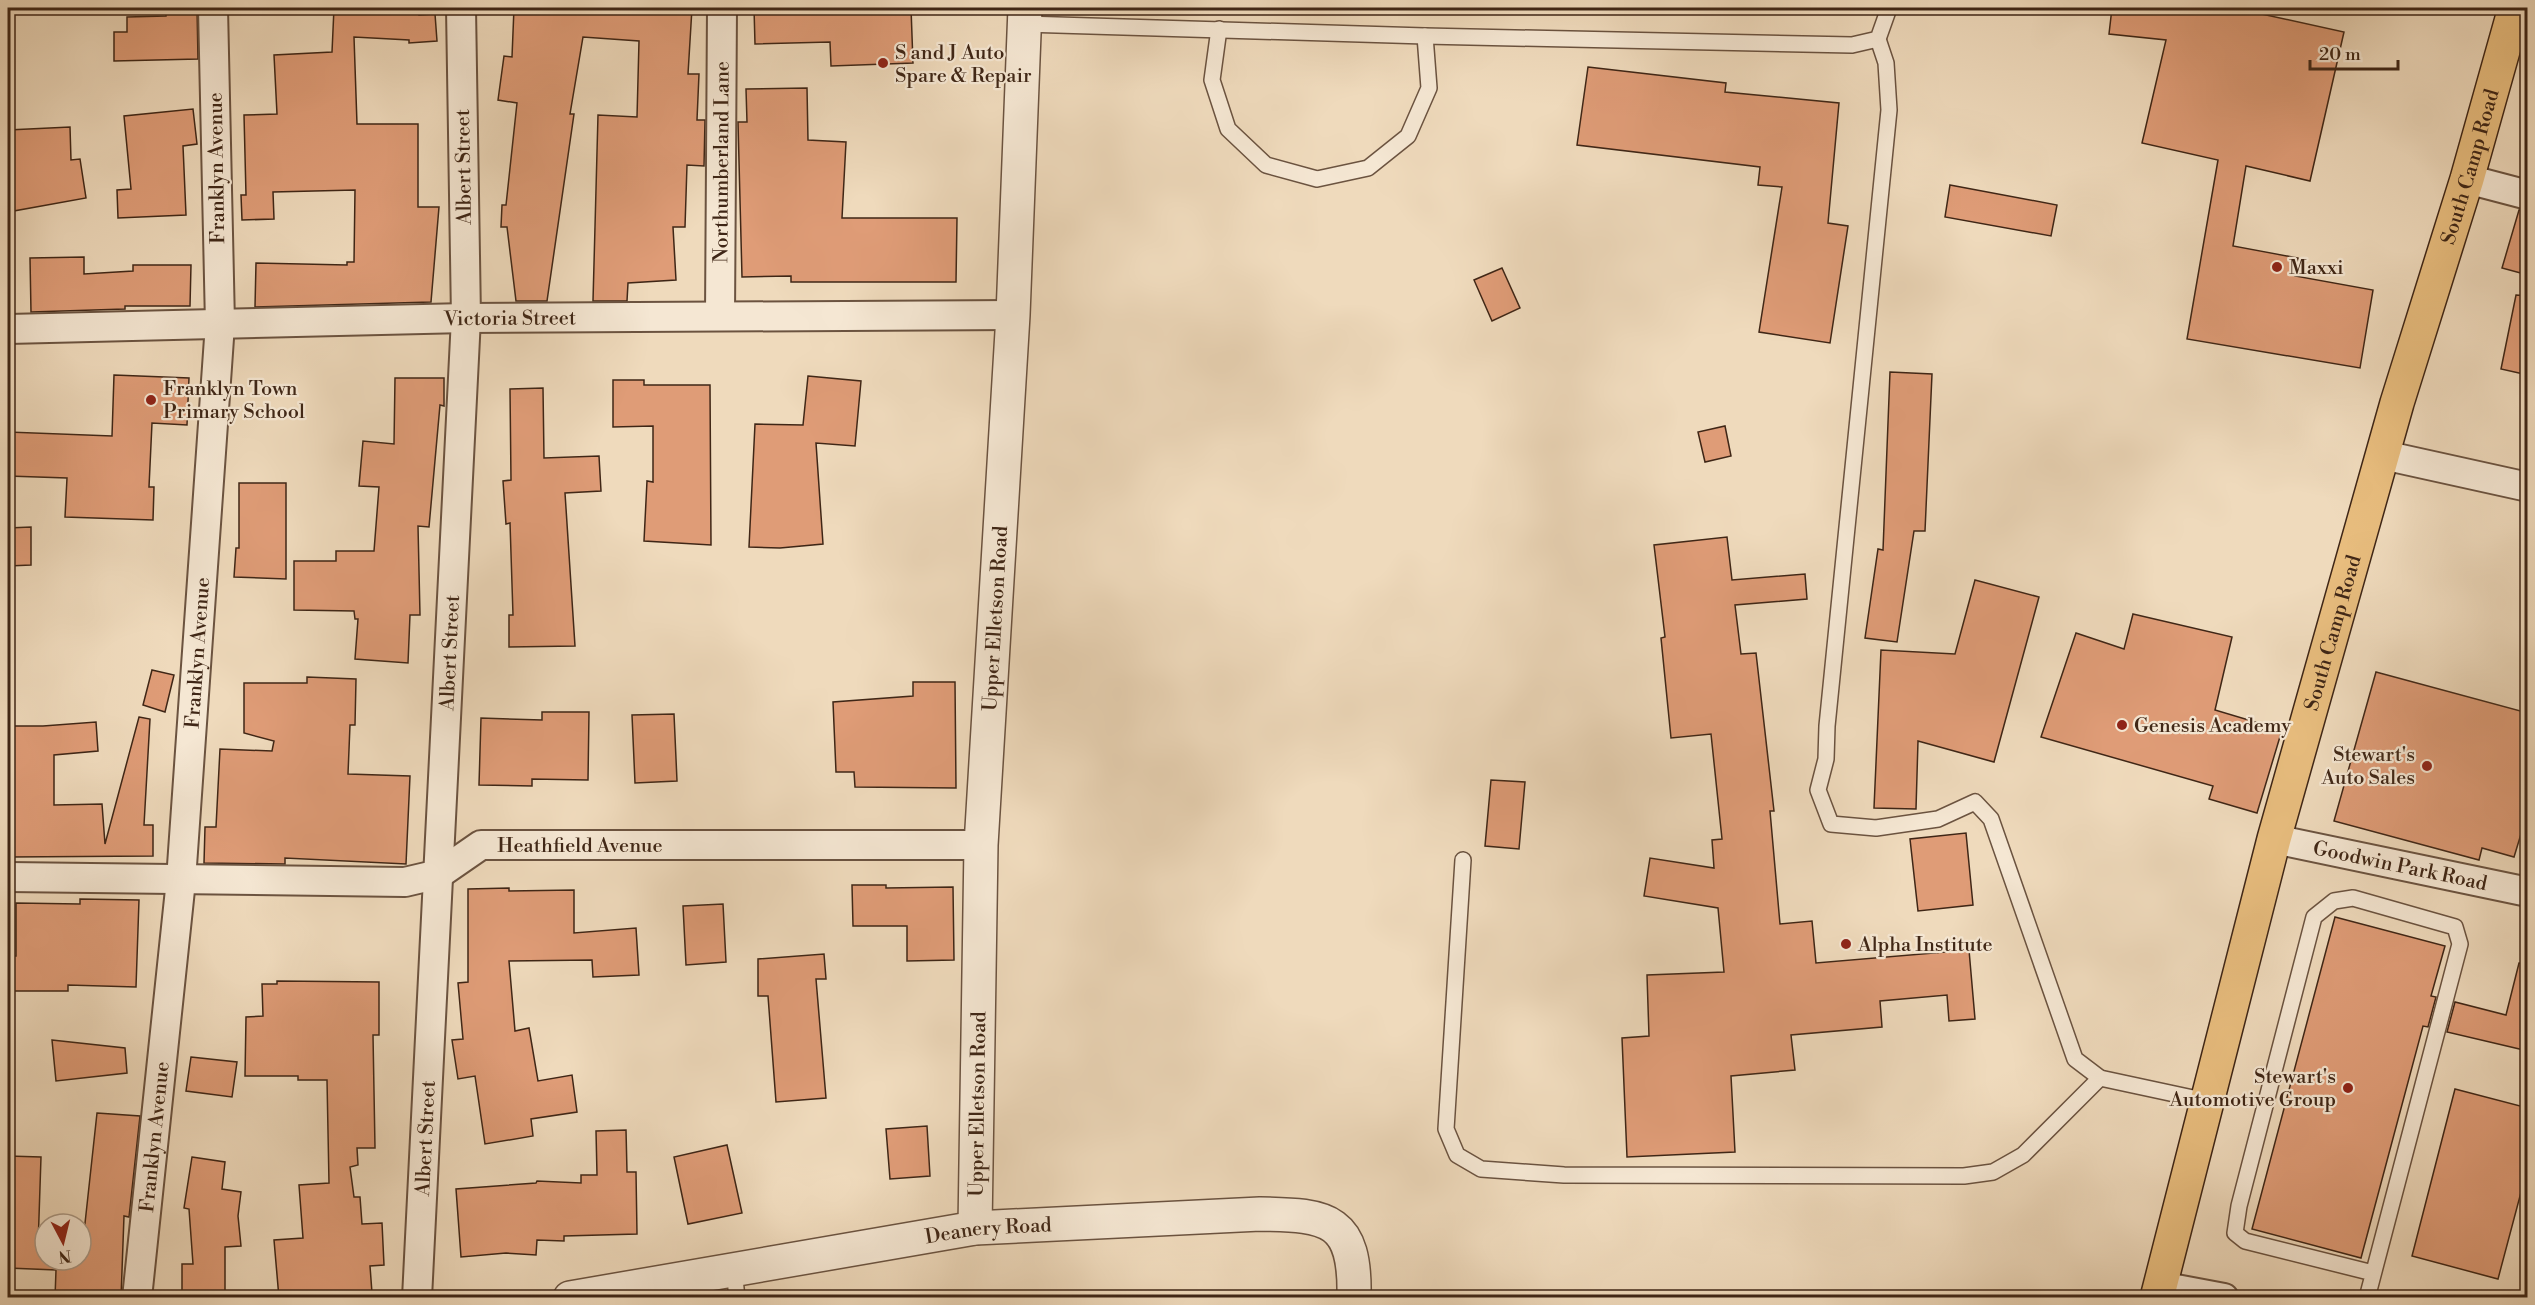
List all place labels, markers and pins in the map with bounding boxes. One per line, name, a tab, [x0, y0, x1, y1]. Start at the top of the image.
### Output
place label: S and J Auto Spare & Repair	[895, 41, 1032, 89]
marker: S and J Auto Spare & Repair	[876, 56, 890, 70]
place label: Maxxi	[2289, 256, 2344, 281]
marker: Maxxi	[2270, 260, 2284, 274]
place label: Franklyn Town Primary School	[163, 377, 305, 425]
marker: Franklyn Town Primary School	[144, 393, 158, 407]
place label: Genesis Academy	[2134, 714, 2291, 739]
marker: Genesis Academy	[2115, 718, 2129, 732]
place label: Stewart's Auto Sales	[2320, 743, 2415, 791]
marker: Stewart's Auto Sales	[2420, 759, 2434, 773]
place label: Alpha Institute	[1857, 933, 1993, 958]
marker: Alpha Institute	[1839, 937, 1853, 951]
place label: Stewart's Automotive Group	[2168, 1065, 2336, 1113]
marker: Stewart's Automotive Group	[2341, 1081, 2355, 1095]

